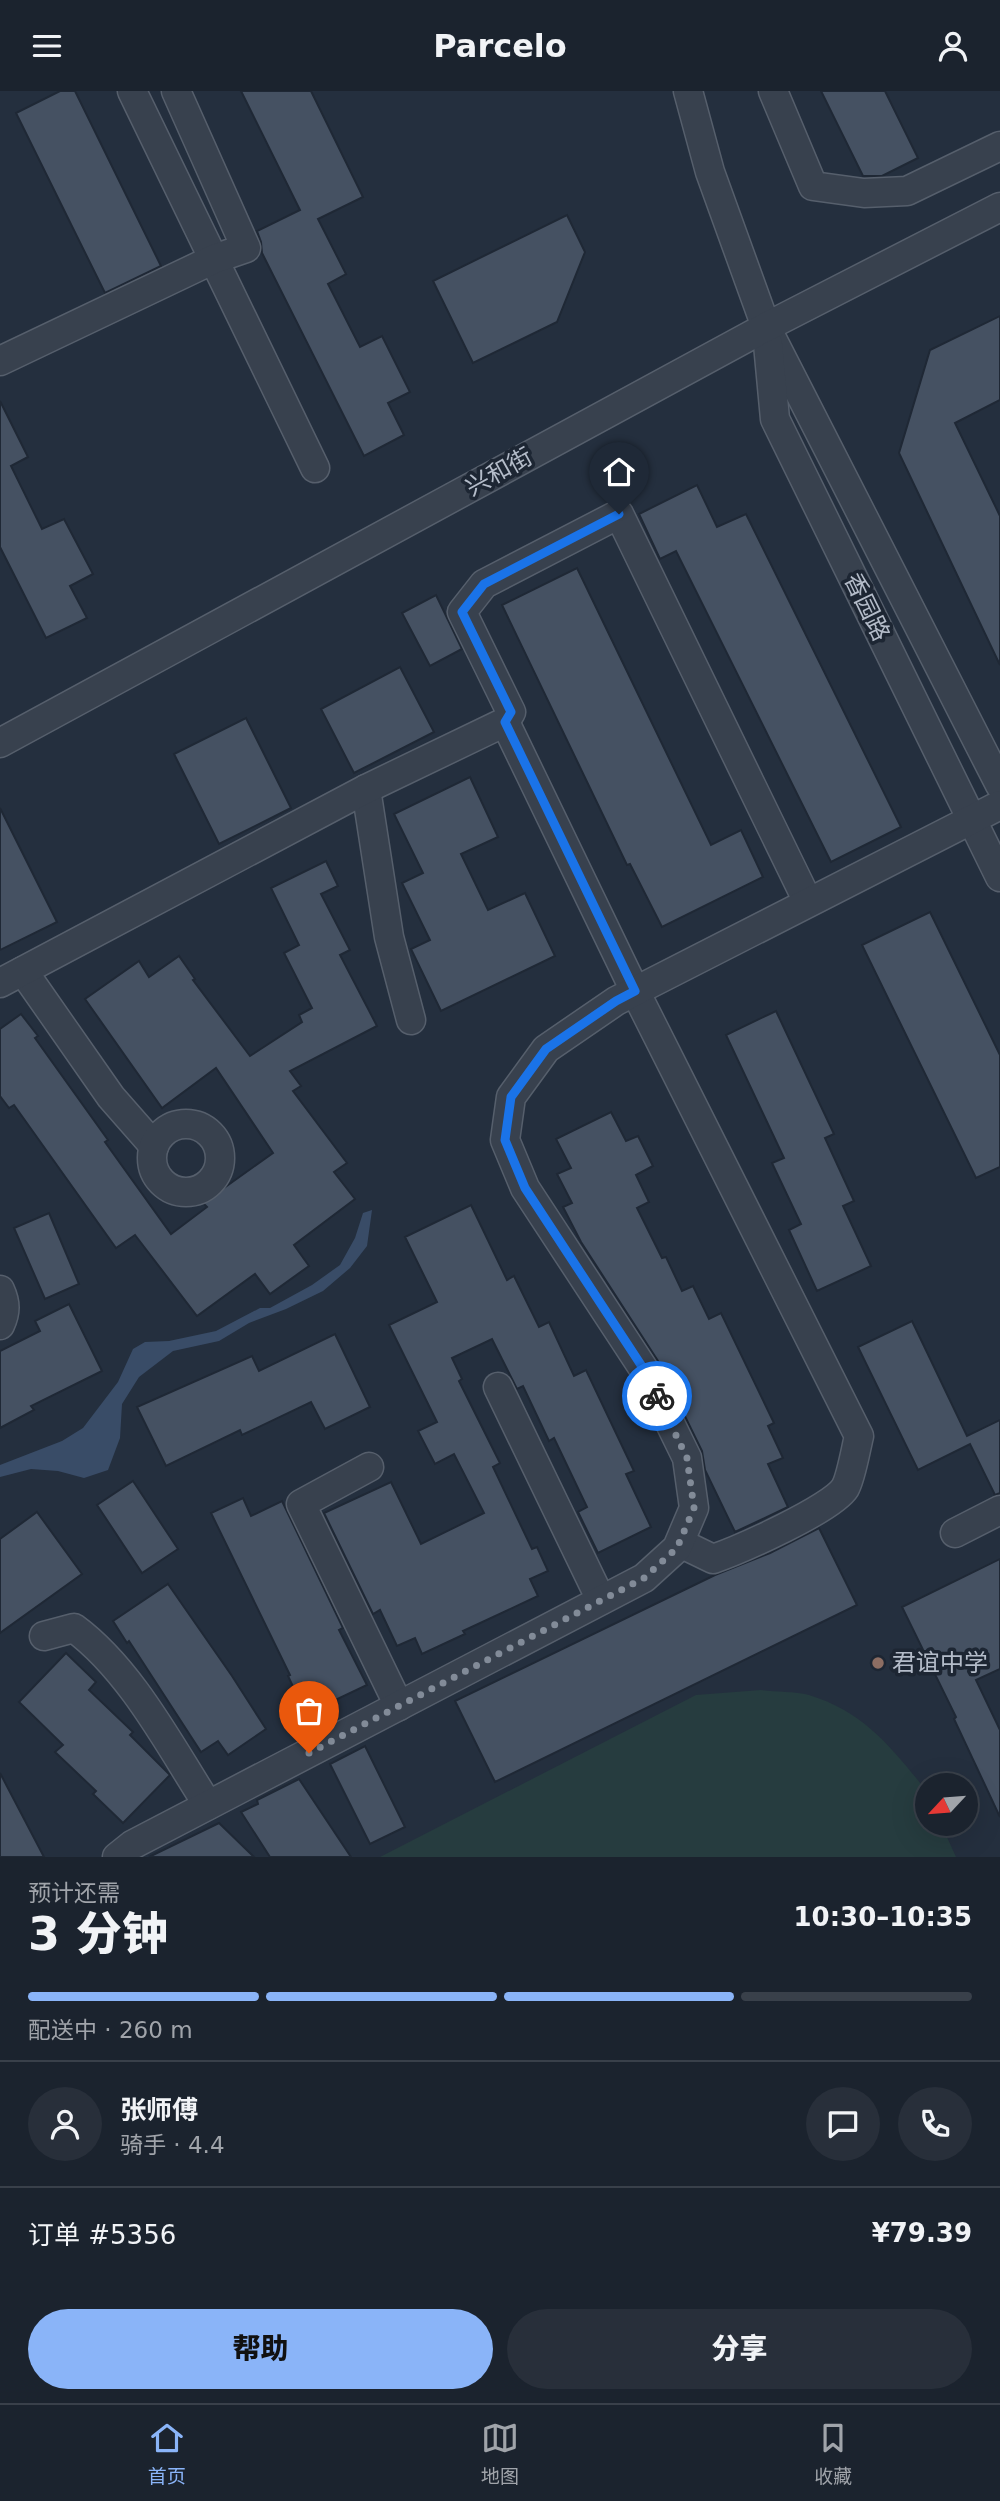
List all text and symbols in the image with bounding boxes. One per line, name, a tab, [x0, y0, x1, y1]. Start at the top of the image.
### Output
icon: menu	[28, 27, 66, 65]
text: Parcelo	[433, 27, 567, 65]
icon: person	[934, 27, 972, 65]
street label: 兴和街	[461, 442, 537, 502]
pin	[589, 442, 649, 514]
icon: home	[600, 453, 638, 491]
street label: 香园路	[839, 569, 895, 645]
courier	[622, 1361, 692, 1431]
icon: bike	[638, 1377, 676, 1415]
place label: 君谊中学	[892, 1649, 988, 1677]
marker: 君谊中学	[870, 1655, 886, 1671]
pin	[279, 1681, 339, 1753]
icon: bag	[290, 1692, 328, 1730]
north arrow	[915, 1773, 978, 1836]
map controls	[915, 1773, 978, 1836]
text: 预计还需	[28, 1880, 120, 1906]
text: 10:30–10:35	[793, 1902, 972, 1932]
text: 3 分钟	[28, 1907, 168, 1961]
text: 配送中 · 260 m	[28, 2017, 193, 2043]
button: person	[28, 2087, 102, 2161]
button: chat	[806, 2087, 880, 2161]
button: phone	[898, 2087, 972, 2161]
text: 张师傅	[120, 2095, 198, 2125]
text: 骑手 · 4.4	[120, 2132, 225, 2158]
text: ¥79.39	[872, 2218, 972, 2248]
text: 订单 #5356	[28, 2220, 176, 2250]
button: 帮助	[28, 2309, 493, 2389]
button: 分享	[507, 2309, 972, 2389]
tab: 首页	[148, 2419, 186, 2488]
tab: 地图	[481, 2419, 519, 2488]
tab: 收藏	[814, 2419, 852, 2488]

